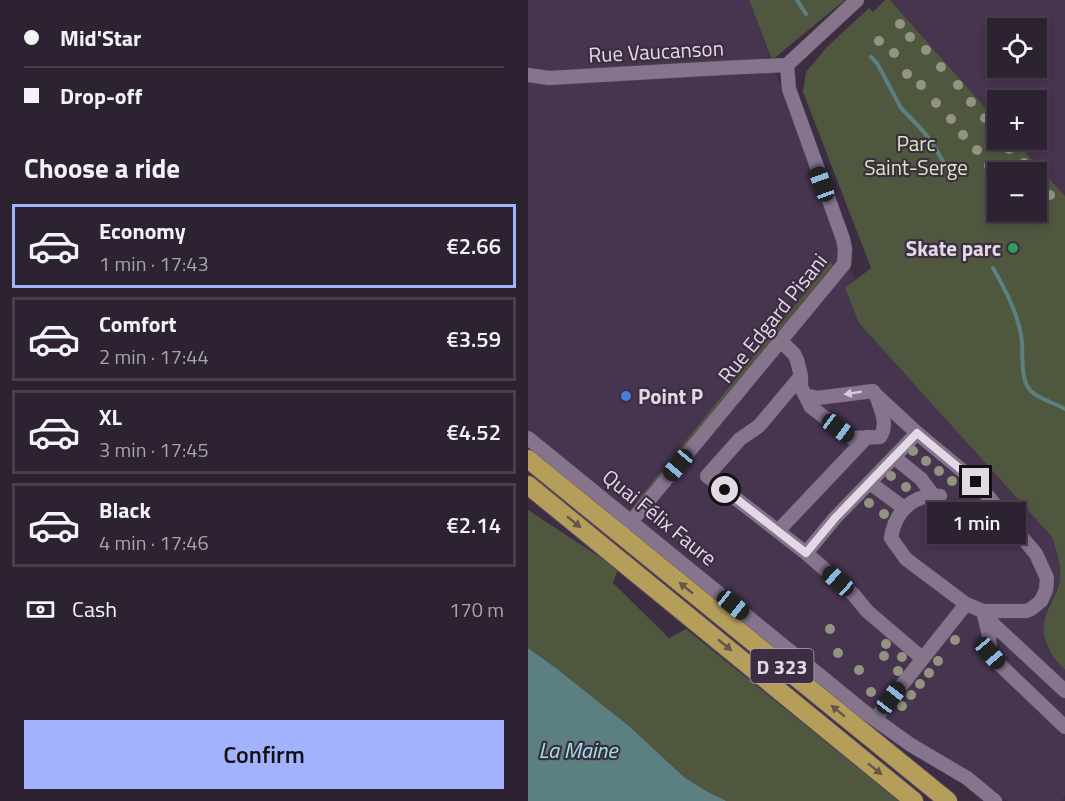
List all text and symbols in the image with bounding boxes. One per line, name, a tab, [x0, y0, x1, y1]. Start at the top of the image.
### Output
map controls	[987, 18, 1047, 222]
button: locate	[987, 18, 1047, 78]
text: Mid'Star	[60, 21, 141, 55]
street label: Rue Vaucanson	[587, 31, 725, 71]
text: Drop-off	[60, 79, 142, 113]
button: +	[987, 90, 1047, 150]
park label: Parc Saint-Serge	[864, 127, 968, 183]
text: Choose a ride	[24, 147, 180, 188]
button: −	[987, 162, 1047, 222]
car	[807, 164, 837, 204]
text: Economy	[99, 214, 186, 248]
icon: car	[27, 219, 81, 273]
text: €2.66	[446, 229, 501, 263]
place label: Skate parc	[906, 232, 1001, 264]
marker: Skate parc	[1006, 241, 1020, 255]
street label: Rue Edgard Pisani	[710, 246, 834, 390]
text: 1 min · 17:43	[99, 248, 209, 279]
text: Comfort	[99, 307, 177, 341]
icon: car	[27, 312, 81, 366]
text: €3.59	[446, 322, 501, 356]
text: 2 min · 17:44	[99, 341, 209, 372]
place label: Point P	[638, 380, 703, 412]
one-way arrow	[843, 388, 862, 397]
marker: Point P	[619, 389, 633, 403]
text: XL	[99, 400, 122, 434]
icon: car	[27, 405, 81, 459]
car	[818, 410, 858, 446]
text: €4.52	[446, 415, 501, 449]
text: 3 min · 17:45	[99, 434, 209, 465]
car	[660, 445, 696, 485]
street label: Quai Félix Faure	[596, 461, 724, 573]
route end	[962, 468, 989, 495]
route start	[711, 476, 738, 503]
text: Black	[99, 493, 151, 527]
icon: car	[27, 498, 81, 552]
callout: 1 min	[926, 503, 1026, 545]
text: 1 min	[952, 507, 1001, 538]
text: €2.14	[446, 508, 501, 542]
one-way arrow	[566, 515, 581, 528]
text: 4 min · 17:46	[99, 527, 209, 558]
car	[819, 562, 857, 600]
one-way arrow	[679, 582, 694, 595]
car	[713, 587, 753, 623]
text: Cash	[72, 592, 117, 626]
icon: cash	[24, 593, 57, 626]
text: 170 m	[449, 594, 504, 625]
car	[972, 633, 1008, 673]
one-way arrow	[717, 639, 732, 651]
road number: D 323	[750, 649, 814, 683]
car	[873, 678, 909, 718]
one-way arrow	[830, 704, 846, 717]
button: Confirm	[24, 720, 504, 789]
water label: La Maine	[539, 733, 619, 767]
one-way arrow	[868, 762, 883, 775]

